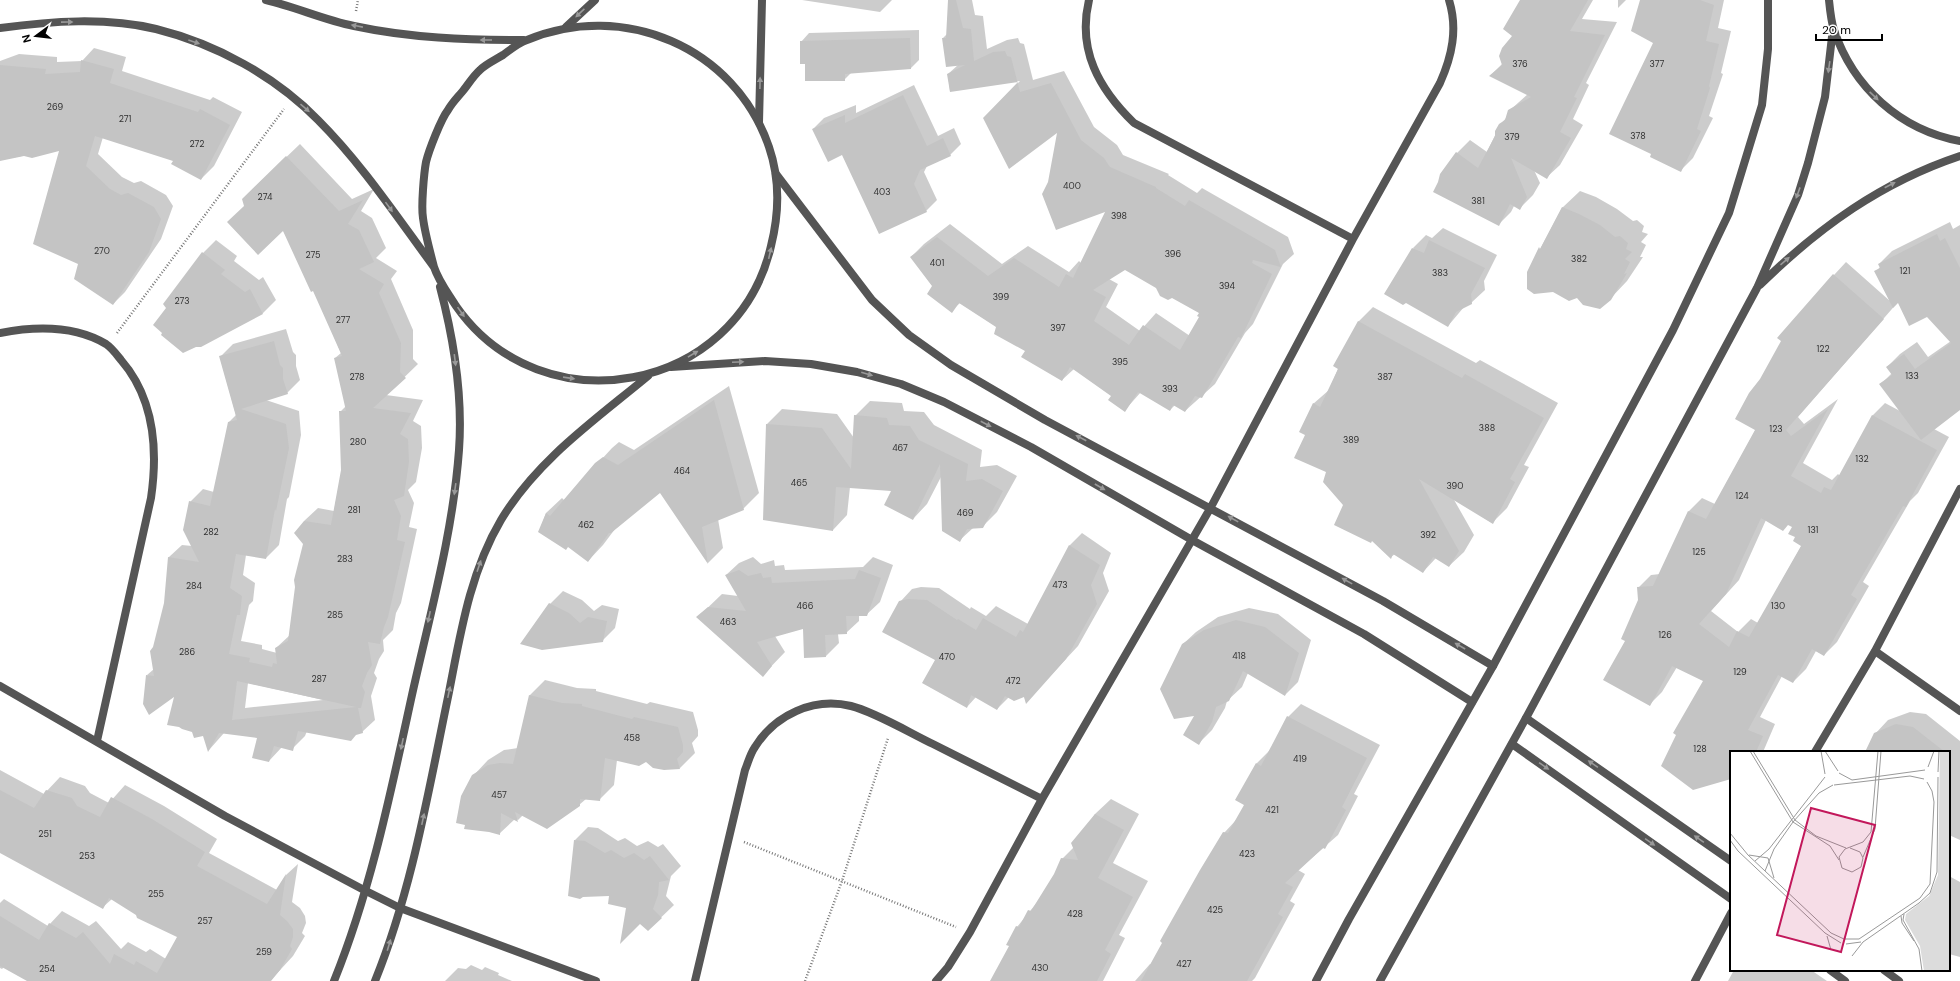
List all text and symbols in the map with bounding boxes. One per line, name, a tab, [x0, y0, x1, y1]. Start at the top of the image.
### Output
one-way arrow	[575, 9, 585, 18]
north arrow	[16, 16, 56, 56]
scale bar	[1816, 16, 1882, 42]
one-way arrow	[61, 19, 74, 25]
text: 20 m	[1822, 22, 1851, 38]
one-way arrow	[350, 23, 363, 29]
text: N	[19, 33, 34, 44]
one-way arrow	[479, 37, 492, 43]
one-way arrow	[188, 40, 200, 46]
house number: 376	[1512, 58, 1528, 70]
house number: 377	[1650, 58, 1665, 70]
one-way arrow	[1826, 61, 1832, 73]
one-way arrow	[757, 76, 763, 89]
one-way arrow	[1869, 92, 1879, 101]
house number: 269	[47, 101, 63, 113]
one-way arrow	[300, 104, 310, 113]
house number: 271	[119, 113, 132, 125]
house number: 378	[1630, 130, 1646, 142]
house number: 379	[1504, 131, 1520, 143]
house number: 272	[190, 138, 204, 150]
house number: 400	[1063, 180, 1081, 192]
one-way arrow	[1884, 182, 1896, 188]
house number: 403	[874, 186, 890, 198]
one-way arrow	[1795, 188, 1801, 200]
house number: 274	[258, 191, 273, 203]
house number: 381	[1471, 195, 1485, 207]
one-way arrow	[385, 201, 393, 212]
house number: 398	[1111, 210, 1127, 222]
house number: 270	[94, 245, 110, 257]
one-way arrow	[767, 247, 773, 260]
house number: 396	[1165, 248, 1182, 260]
house number: 275	[305, 249, 321, 261]
house number: 382	[1571, 253, 1587, 265]
house number: 401	[930, 257, 944, 269]
one-way arrow	[1780, 257, 1790, 266]
house number: 121	[1900, 265, 1911, 277]
house number: 383	[1432, 267, 1448, 279]
house number: 394	[1219, 280, 1236, 292]
house number: 399	[993, 291, 1010, 303]
house number: 273	[175, 295, 189, 307]
one-way arrow	[457, 307, 465, 317]
house number: 277	[336, 314, 351, 326]
house number: 397	[1050, 322, 1066, 334]
house number: 122	[1816, 343, 1830, 355]
one-way arrow	[688, 350, 698, 358]
one-way arrow	[452, 354, 458, 366]
house number: 395	[1112, 356, 1128, 368]
one-way arrow	[732, 359, 745, 365]
house number: 133	[1905, 370, 1919, 382]
house number: 278	[349, 371, 365, 383]
house number: 387	[1377, 371, 1393, 383]
one-way arrow	[860, 372, 873, 378]
one-way arrow	[563, 375, 575, 381]
house number: 393	[1162, 383, 1178, 395]
one-way arrow	[981, 421, 992, 427]
house number: 388	[1479, 422, 1495, 434]
house number: 123	[1769, 423, 1783, 435]
house number: 389	[1343, 434, 1359, 446]
one-way arrow	[1075, 435, 1087, 442]
house number: 280	[350, 436, 366, 448]
house number: 467	[892, 442, 908, 454]
house number: 132	[1855, 453, 1869, 465]
house number: 464	[674, 465, 691, 477]
house number: 465	[791, 477, 807, 489]
house number: 390	[1447, 480, 1463, 492]
one-way arrow	[452, 483, 458, 495]
one-way arrow	[1094, 484, 1106, 491]
house number: 124	[1735, 490, 1749, 502]
house number: 281	[347, 504, 361, 516]
house number: 469	[957, 507, 974, 519]
one-way arrow	[1227, 516, 1239, 522]
house number: 462	[578, 519, 594, 531]
house number: 131	[1808, 524, 1819, 536]
house number: 282	[203, 526, 219, 538]
house number: 392	[1420, 529, 1436, 541]
house number: 125	[1692, 546, 1706, 558]
house number: 283	[337, 553, 353, 565]
one-way arrow	[477, 559, 483, 571]
one-way arrow	[1341, 578, 1353, 585]
house number: 473	[1052, 579, 1068, 591]
house number: 284	[186, 580, 203, 592]
house number: 466	[797, 600, 814, 612]
house number: 130	[1771, 600, 1785, 612]
house number: 285	[327, 609, 343, 621]
one-way arrow	[426, 610, 432, 623]
house number: 463	[720, 616, 736, 628]
house number: 126	[1658, 629, 1672, 641]
one-way arrow	[1455, 642, 1465, 650]
house number: 286	[179, 646, 195, 658]
house number: 418	[1232, 650, 1246, 662]
house number: 470	[939, 651, 955, 663]
house number: 129	[1733, 666, 1747, 678]
house number: 287	[311, 673, 327, 685]
house number: 472	[1005, 675, 1021, 687]
one-way arrow	[446, 686, 452, 698]
house number: 458	[624, 732, 640, 744]
one-way arrow	[398, 738, 404, 750]
house number: 128	[1693, 743, 1707, 755]
inset map	[1730, 751, 1950, 971]
house number: 419	[1293, 753, 1307, 765]
one-way arrow	[1587, 760, 1598, 768]
one-way arrow	[1538, 762, 1549, 770]
house number: 457	[491, 789, 507, 801]
house number: 421	[1265, 804, 1279, 816]
one-way arrow	[420, 813, 426, 825]
house number: 251	[38, 828, 52, 840]
one-way arrow	[1694, 835, 1704, 843]
one-way arrow	[1644, 838, 1655, 846]
house number: 423	[1239, 848, 1255, 860]
house number: 253	[79, 850, 95, 862]
house number: 255	[148, 888, 164, 900]
house number: 425	[1207, 904, 1223, 916]
house number: 428	[1067, 908, 1083, 920]
house number: 257	[197, 915, 213, 927]
one-way arrow	[386, 938, 392, 950]
house number: 259	[256, 946, 272, 958]
house number: 427	[1176, 958, 1192, 970]
house number: 430	[1032, 962, 1048, 974]
house number: 254	[39, 963, 56, 975]

